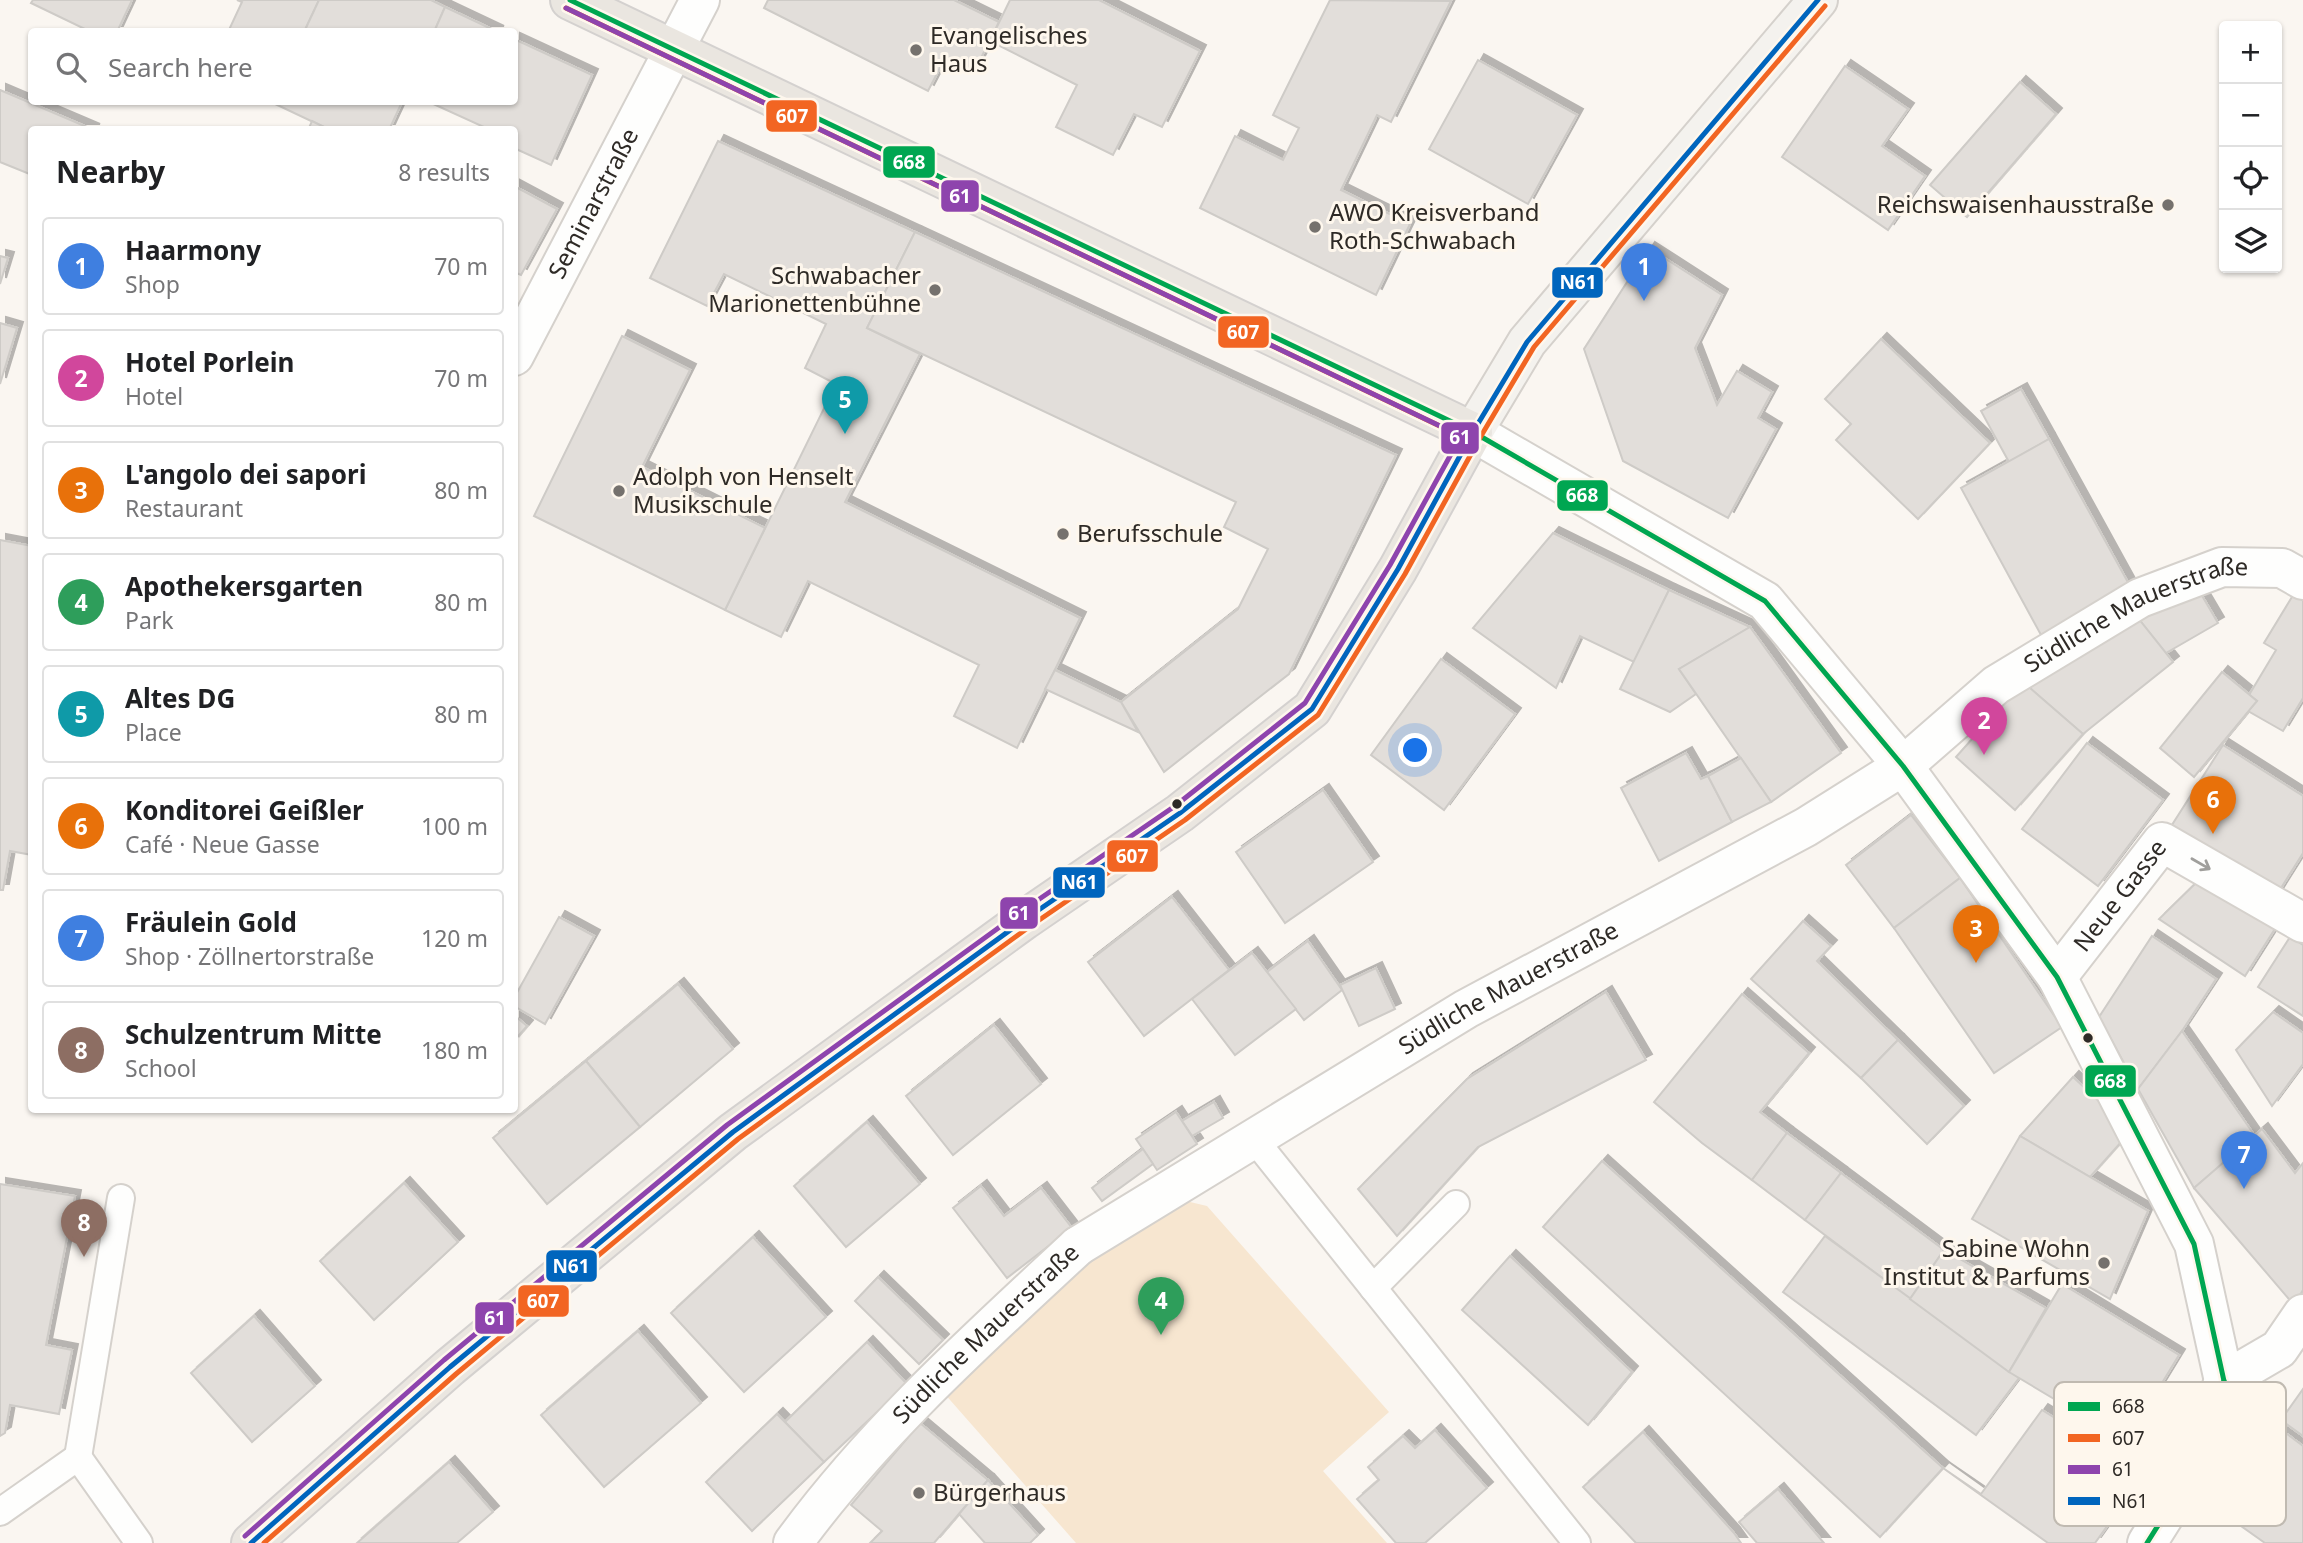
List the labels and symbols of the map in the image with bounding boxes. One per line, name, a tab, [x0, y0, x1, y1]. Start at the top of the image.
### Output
place label: Evangelisches Haus	[930, 18, 1087, 79]
marker: Evangelisches Haus	[908, 42, 924, 58]
line badge: 607	[765, 99, 818, 133]
text: 607	[776, 103, 808, 129]
street label: Seminarstraße	[539, 122, 645, 284]
line badge: 668	[882, 145, 936, 179]
text: 668	[893, 149, 925, 175]
line badge: 61	[940, 179, 980, 213]
text: 61	[949, 183, 971, 209]
place label: Reichswaisenhausstraße	[1877, 187, 2154, 220]
place label: AWO Kreisverband Roth-Schwabach	[1329, 195, 1539, 256]
marker: Reichswaisenhausstraße	[2160, 197, 2176, 213]
marker: AWO Kreisverband Roth-Schwabach	[1307, 219, 1323, 235]
pin: 1	[1621, 243, 1667, 301]
place label: Schwabacher Marionettenbühne	[708, 258, 921, 319]
line badge: N61	[1551, 266, 1604, 299]
text: N61	[1559, 269, 1597, 295]
marker: Schwabacher Marionettenbühne	[927, 282, 943, 298]
line badge: 607	[1217, 315, 1270, 349]
text: 607	[1227, 319, 1259, 345]
pin: 5	[822, 376, 868, 434]
line badge: 61	[1440, 421, 1480, 455]
text: 61	[1449, 424, 1471, 450]
place label: Adolph von Henselt Musikschule	[633, 459, 854, 520]
line badge: 668	[1556, 479, 1609, 512]
text: 668	[1566, 482, 1598, 508]
marker: Adolph von Henselt Musikschule	[611, 483, 627, 499]
place label: Berufsschule	[1077, 516, 1223, 549]
marker: Berufsschule	[1055, 526, 1071, 542]
street label: Südliche Mauerstraße	[2017, 549, 2249, 680]
pin: 2	[1961, 697, 2007, 755]
your location	[1398, 733, 1432, 767]
pin: 6	[2190, 776, 2236, 834]
unlabelled marker	[1170, 797, 1184, 811]
street label: Neue Gasse	[2065, 832, 2173, 958]
line badge: 607	[1106, 839, 1159, 873]
text: 607	[1116, 843, 1148, 869]
one-way arrow	[2191, 858, 2211, 872]
line badge: N61	[1052, 866, 1106, 899]
text: N61	[1060, 869, 1098, 895]
line badge: 61	[999, 896, 1039, 930]
text: 61	[1008, 900, 1030, 926]
pin: 3	[1953, 905, 1999, 963]
street label: Südliche Mauerstraße	[1392, 913, 1624, 1061]
unlabelled marker	[2081, 1031, 2095, 1045]
line badge: 668	[2084, 1064, 2137, 1098]
text: 668	[2094, 1068, 2126, 1094]
pin: 7	[2221, 1131, 2267, 1189]
pin: 8	[61, 1199, 107, 1257]
place label: Sabine Wohn Institut & Parfums	[1884, 1231, 2090, 1292]
street label: Südliche Mauerstraße	[884, 1235, 1085, 1430]
line badge: N61	[545, 1249, 598, 1283]
text: N61	[552, 1253, 590, 1279]
marker: Sabine Wohn Institut & Parfums	[2096, 1255, 2112, 1271]
pin: 4	[1138, 1277, 1184, 1335]
line badge: 607	[517, 1284, 570, 1318]
text: 607	[527, 1288, 559, 1314]
line badge: 61	[474, 1301, 515, 1335]
text: 61	[484, 1305, 506, 1331]
legend	[2054, 1382, 2286, 1526]
text: 668	[2112, 1393, 2145, 1419]
text: 607	[2112, 1425, 2145, 1451]
text: 61	[2112, 1456, 2134, 1482]
place label: Bürgerhaus	[933, 1475, 1066, 1508]
marker: Bürgerhaus	[911, 1485, 927, 1501]
text: N61	[2112, 1488, 2148, 1514]

